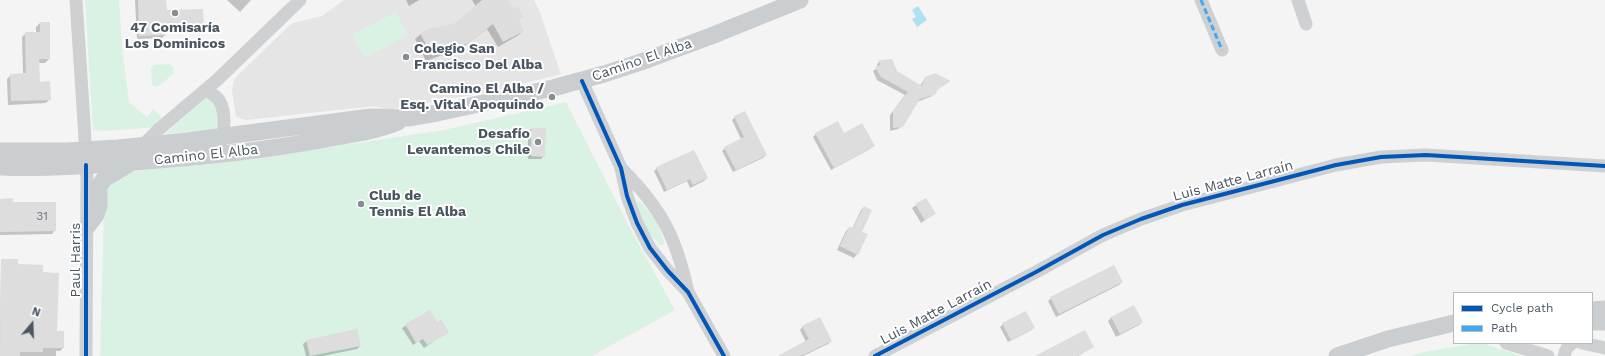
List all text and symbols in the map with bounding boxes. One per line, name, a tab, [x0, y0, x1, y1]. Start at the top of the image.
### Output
marker: 47 Comisaría Los Dominicos	[170, 8, 180, 18]
place label: 47 Comisaría Los Dominicos	[125, 20, 225, 52]
street label: Camino El Alba	[590, 35, 694, 85]
place label: Colegio San Francisco Del Alba	[414, 41, 542, 74]
marker: Colegio San Francisco Del Alba	[401, 52, 411, 62]
place label: Camino El Alba / Esq. Vital Apoquindo	[400, 81, 544, 114]
marker: Camino El Alba / Esq. Vital Apoquindo	[547, 92, 557, 102]
place label: Desafío Levantemos Chile	[407, 126, 530, 158]
marker: Desafío Levantemos Chile	[533, 137, 543, 147]
street label: Camino El Alba	[153, 141, 259, 169]
street label: Luis Matte Larraín	[1171, 157, 1295, 205]
place label: Club de Tennis El Alba	[369, 188, 466, 220]
marker: Club de Tennis El Alba	[356, 199, 366, 209]
house number: 31	[36, 209, 48, 223]
street label: Paul Harris	[68, 223, 84, 297]
street label: Luis Matte Larraín	[877, 276, 995, 348]
legend	[1453, 292, 1593, 344]
text: Cycle path	[1491, 301, 1553, 315]
north arrow	[12, 304, 52, 344]
text: N	[30, 305, 42, 320]
text: Path	[1491, 321, 1517, 335]

